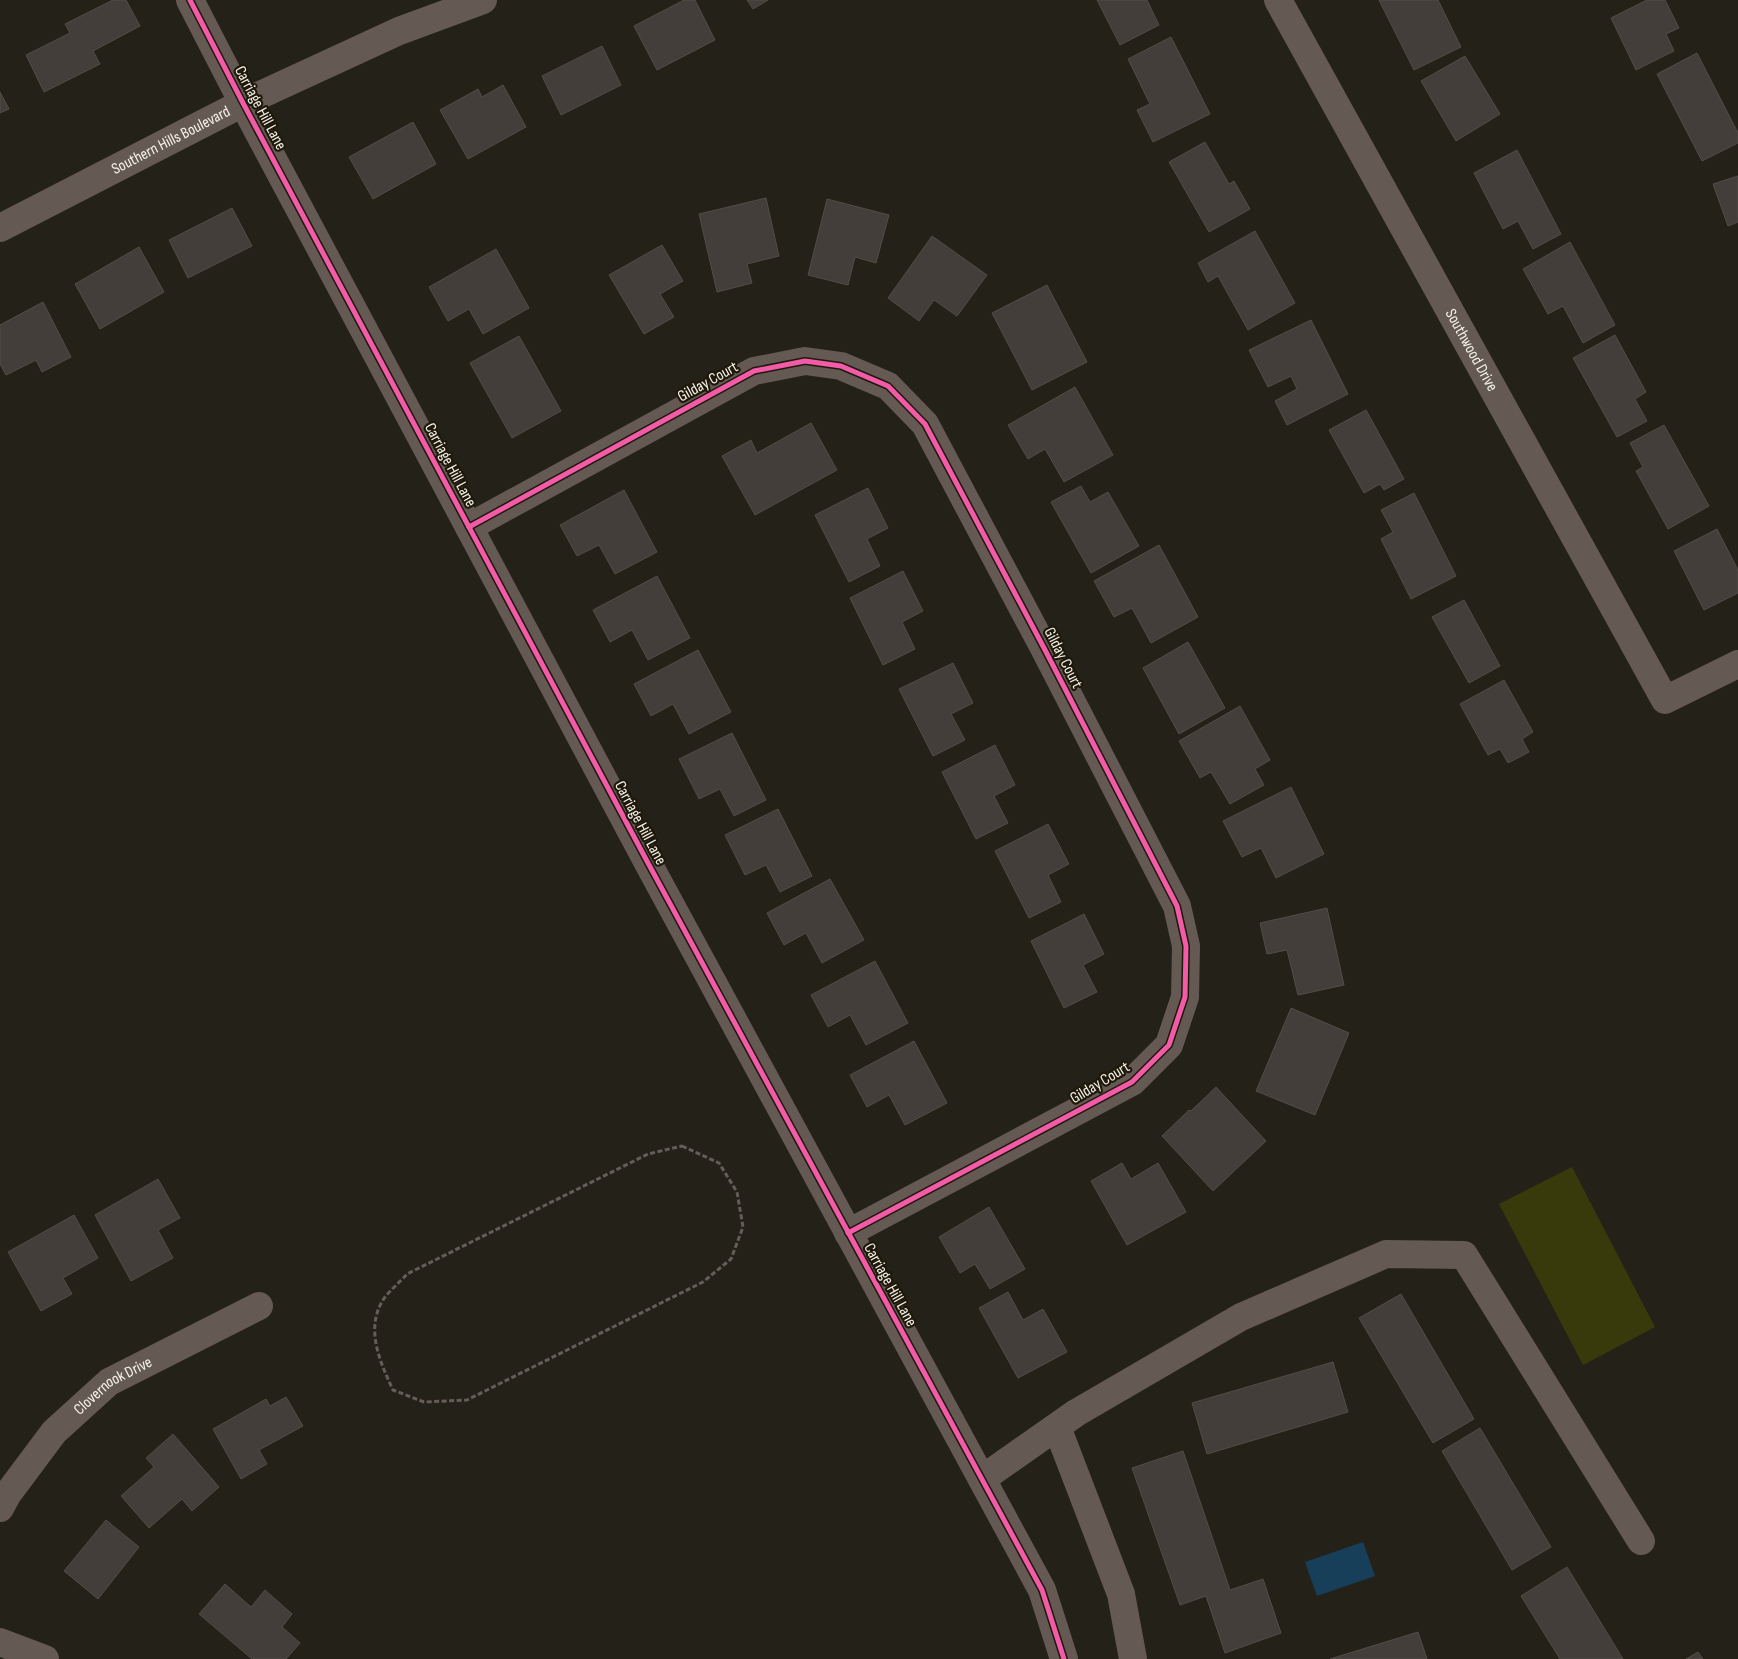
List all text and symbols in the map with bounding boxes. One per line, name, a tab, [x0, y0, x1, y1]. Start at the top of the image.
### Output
street label: Carriage Hill Lane	[230, 63, 290, 153]
street label: Southern Hills Boulevard	[108, 102, 233, 179]
street label: Southwood Drive	[1441, 305, 1502, 395]
street label: Gilday Court	[675, 358, 742, 406]
street label: Carriage Hill Lane	[420, 420, 480, 510]
street label: Gilday Court	[1040, 624, 1087, 692]
street label: Carriage Hill Lane	[610, 778, 670, 868]
street label: Gilday Court	[1067, 1058, 1133, 1108]
street label: Carriage Hill Lane	[859, 1240, 921, 1330]
street label: Clovernook Drive	[70, 1352, 155, 1419]

